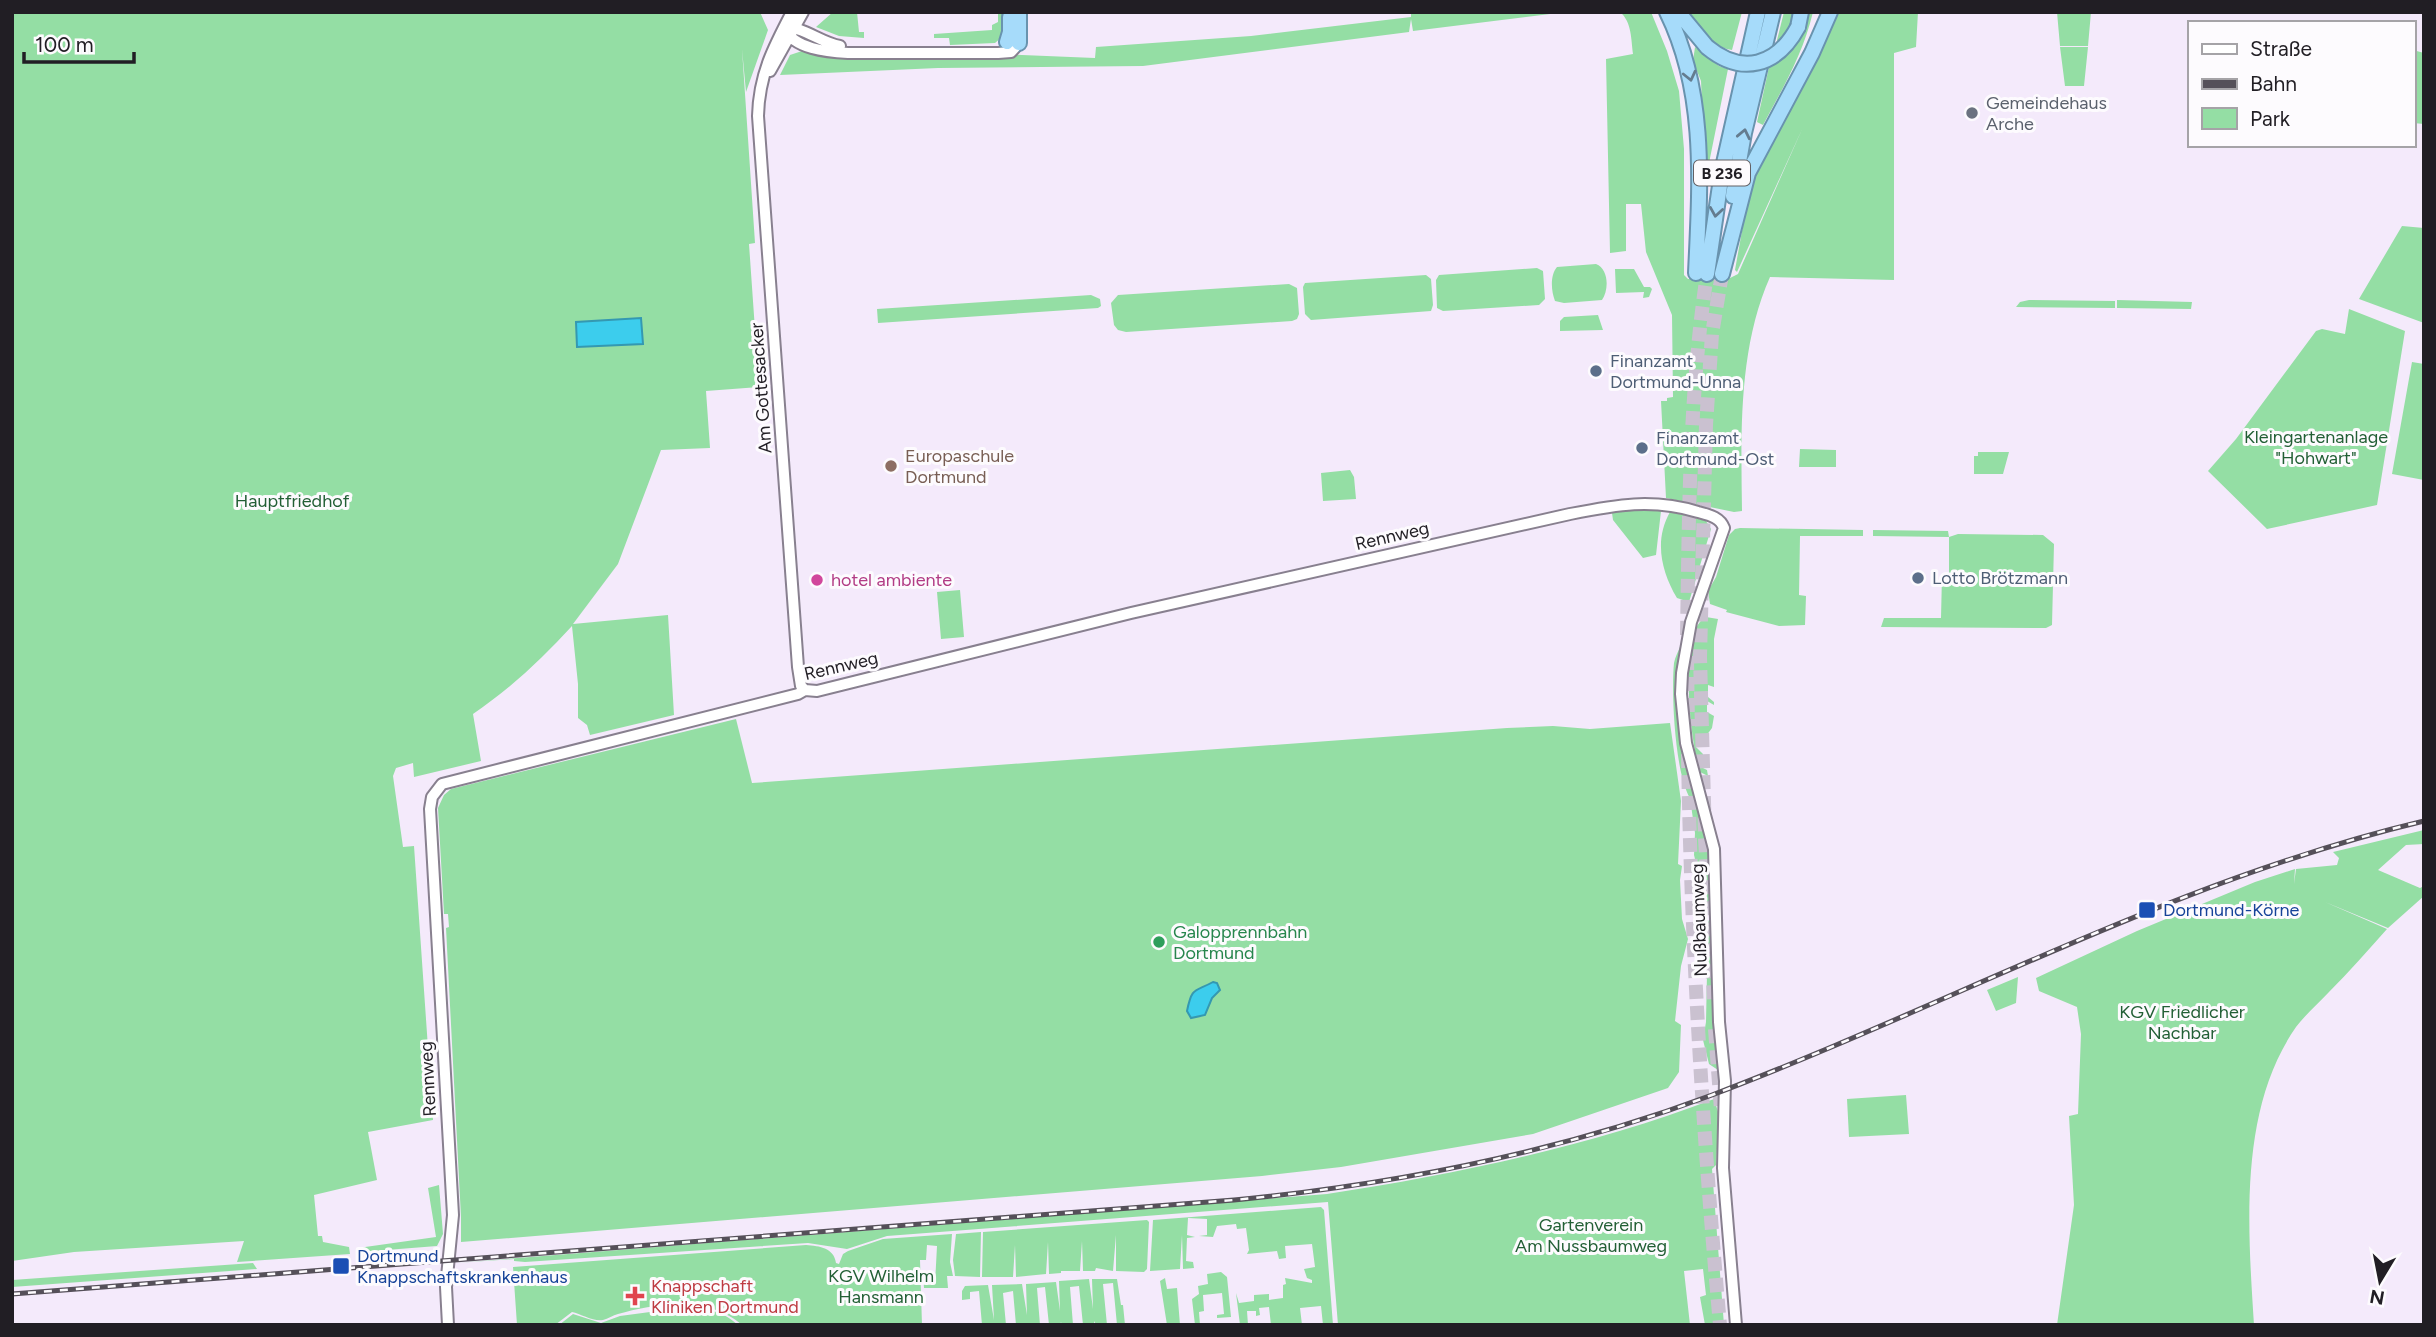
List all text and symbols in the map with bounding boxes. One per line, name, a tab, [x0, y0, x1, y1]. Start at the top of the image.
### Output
scale bar	[24, 21, 135, 65]
legend	[2188, 21, 2415, 147]
text: 100 m	[35, 32, 94, 57]
text: Straße	[2250, 36, 2312, 61]
one-way arrow	[1682, 70, 1697, 82]
text: Bahn	[2250, 71, 2297, 96]
place label: Gemeindehaus Arche	[1986, 92, 2107, 135]
marker: Gemeindehaus Arche	[1964, 105, 1980, 121]
text: Park	[2250, 106, 2291, 131]
one-way arrow	[1735, 128, 1750, 140]
road number: B 236	[1694, 160, 1750, 186]
one-way arrow	[1709, 206, 1724, 218]
street label: Am Gottesacker	[745, 322, 777, 454]
place label: Finanzamt Dortmund-Unna	[1610, 350, 1741, 393]
marker: Finanzamt Dortmund-Unna	[1588, 363, 1604, 379]
park label: Kleingartenanlage "Hohwart"	[2244, 426, 2388, 469]
place label: Finanzamt Dortmund-Ost	[1656, 427, 1775, 470]
marker: Finanzamt Dortmund-Ost	[1634, 440, 1650, 456]
place label: Europaschule Dortmund	[905, 445, 1014, 488]
marker: Europaschule Dortmund	[883, 458, 899, 474]
park label: Hauptfriedhof	[235, 490, 350, 512]
street label: Rennweg	[1353, 517, 1431, 555]
place label: Lotto Brötzmann	[1932, 567, 2068, 589]
place label: hotel ambiente	[831, 569, 952, 591]
marker: Lotto Brötzmann	[1910, 570, 1926, 586]
marker: hotel ambiente	[809, 572, 825, 588]
street label: Rennweg	[802, 647, 880, 685]
street label: Nußbaumweg	[1686, 863, 1712, 977]
place label: Dortmund-Körne	[2163, 899, 2300, 921]
marker: Dortmund-Körne	[2137, 900, 2157, 920]
place label: Galopprennbahn Dortmund	[1173, 921, 1307, 964]
marker: Galopprennbahn Dortmund	[1151, 934, 1167, 950]
park label: KGV Friedlicher Nachbar	[2119, 1001, 2245, 1044]
street label: Rennweg	[415, 1041, 441, 1117]
park label: Gartenverein Am Nussbaumweg	[1515, 1214, 1667, 1257]
place label: Dortmund Knappschaftskrankenhaus	[357, 1245, 568, 1288]
north arrow	[2345, 1246, 2415, 1316]
marker: Dortmund Knappschaftskrankenhaus	[331, 1256, 351, 1276]
park label: KGV Wilhelm Hansmann	[828, 1265, 934, 1308]
place label: Knappschaft Kliniken Dortmund	[651, 1275, 799, 1318]
text: N	[2368, 1285, 2386, 1310]
marker: Knappschaft Kliniken Dortmund	[625, 1286, 645, 1306]

